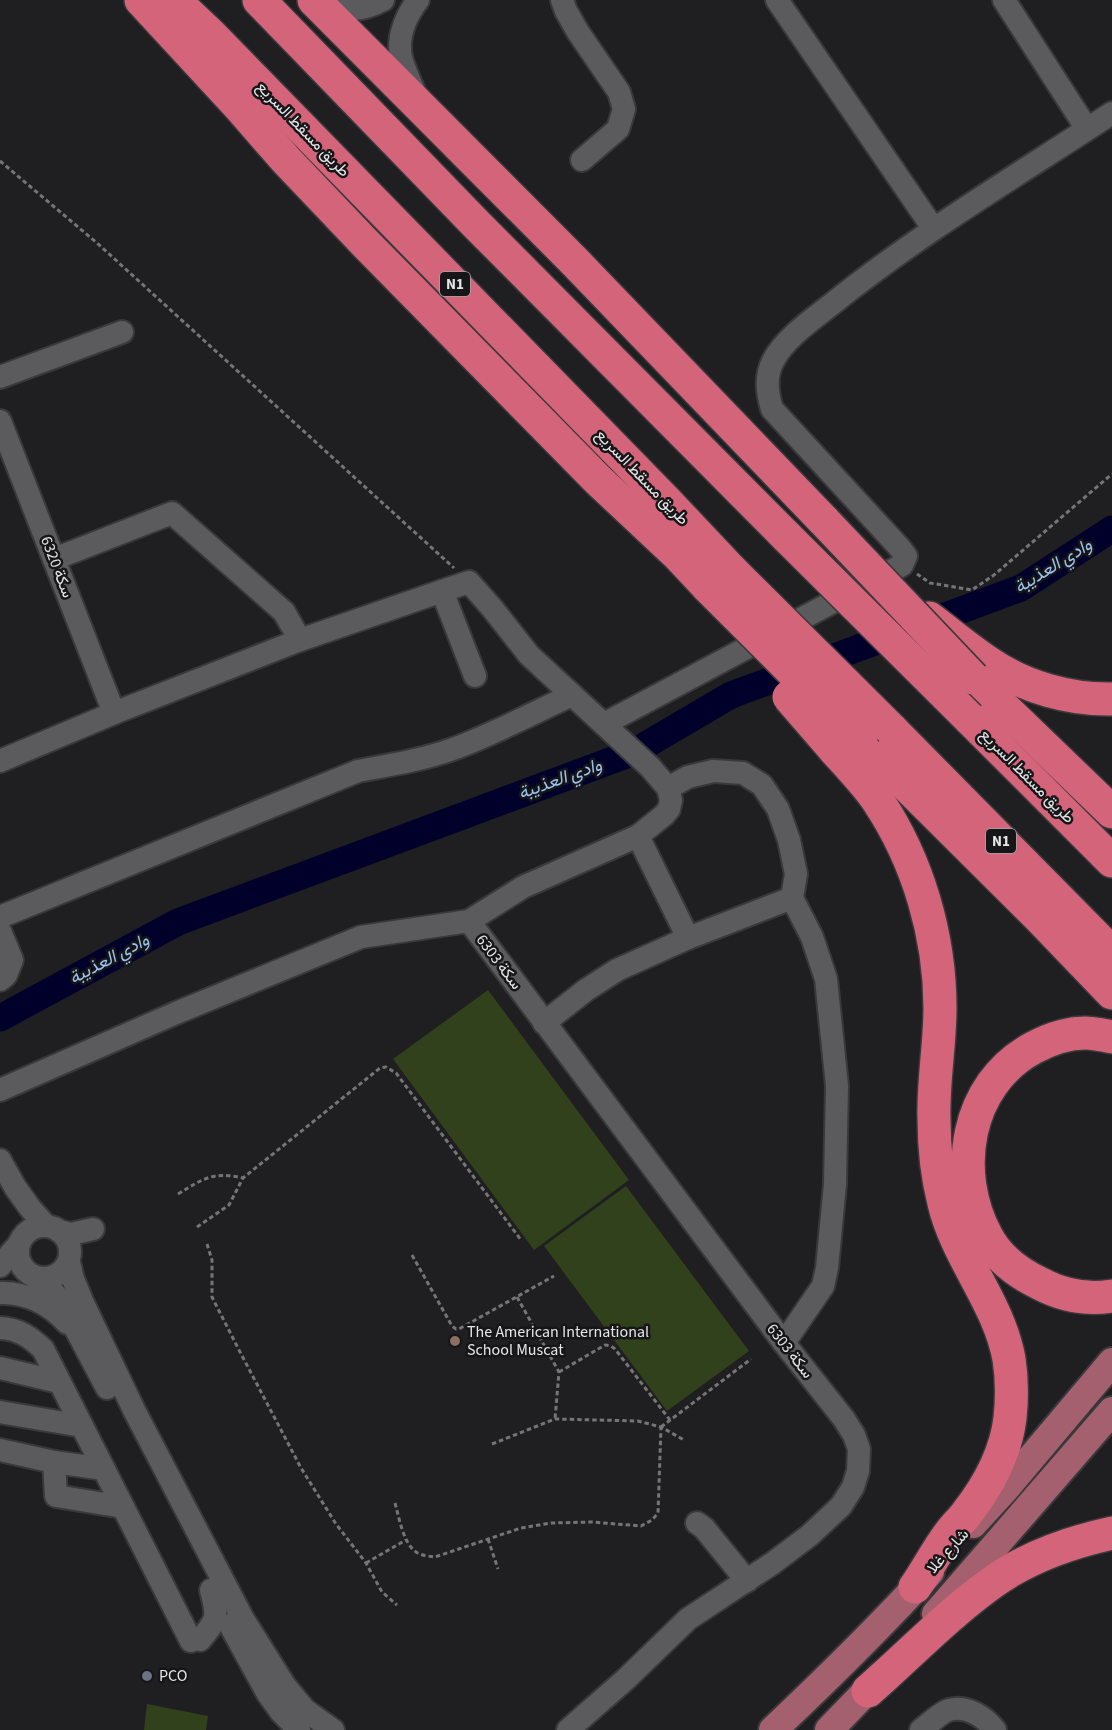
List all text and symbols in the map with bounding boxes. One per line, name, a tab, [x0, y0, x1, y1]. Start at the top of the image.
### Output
street label: طريق مسقط السريع	[251, 76, 355, 182]
road number: N1	[440, 272, 470, 296]
street label: طريق مسقط السريع	[590, 424, 694, 530]
water label: وادي العذيبة	[1009, 532, 1098, 601]
street label: سكة 6320	[35, 533, 79, 601]
street label: طريق مسقط السريع	[975, 724, 1079, 828]
water label: وادي العذيبة	[515, 752, 606, 808]
road number: N1	[986, 829, 1016, 853]
water label: وادي العذيبة	[64, 927, 154, 992]
street label: سكة 6303	[471, 930, 527, 994]
street label: سكة 6303	[762, 1319, 818, 1383]
place label: The American International School Muscat	[467, 1321, 649, 1361]
marker: The American International School Muscat	[448, 1334, 462, 1348]
street label: شارع غلا	[922, 1524, 974, 1578]
place label: PCO	[159, 1665, 187, 1687]
marker: PCO	[140, 1669, 154, 1683]

